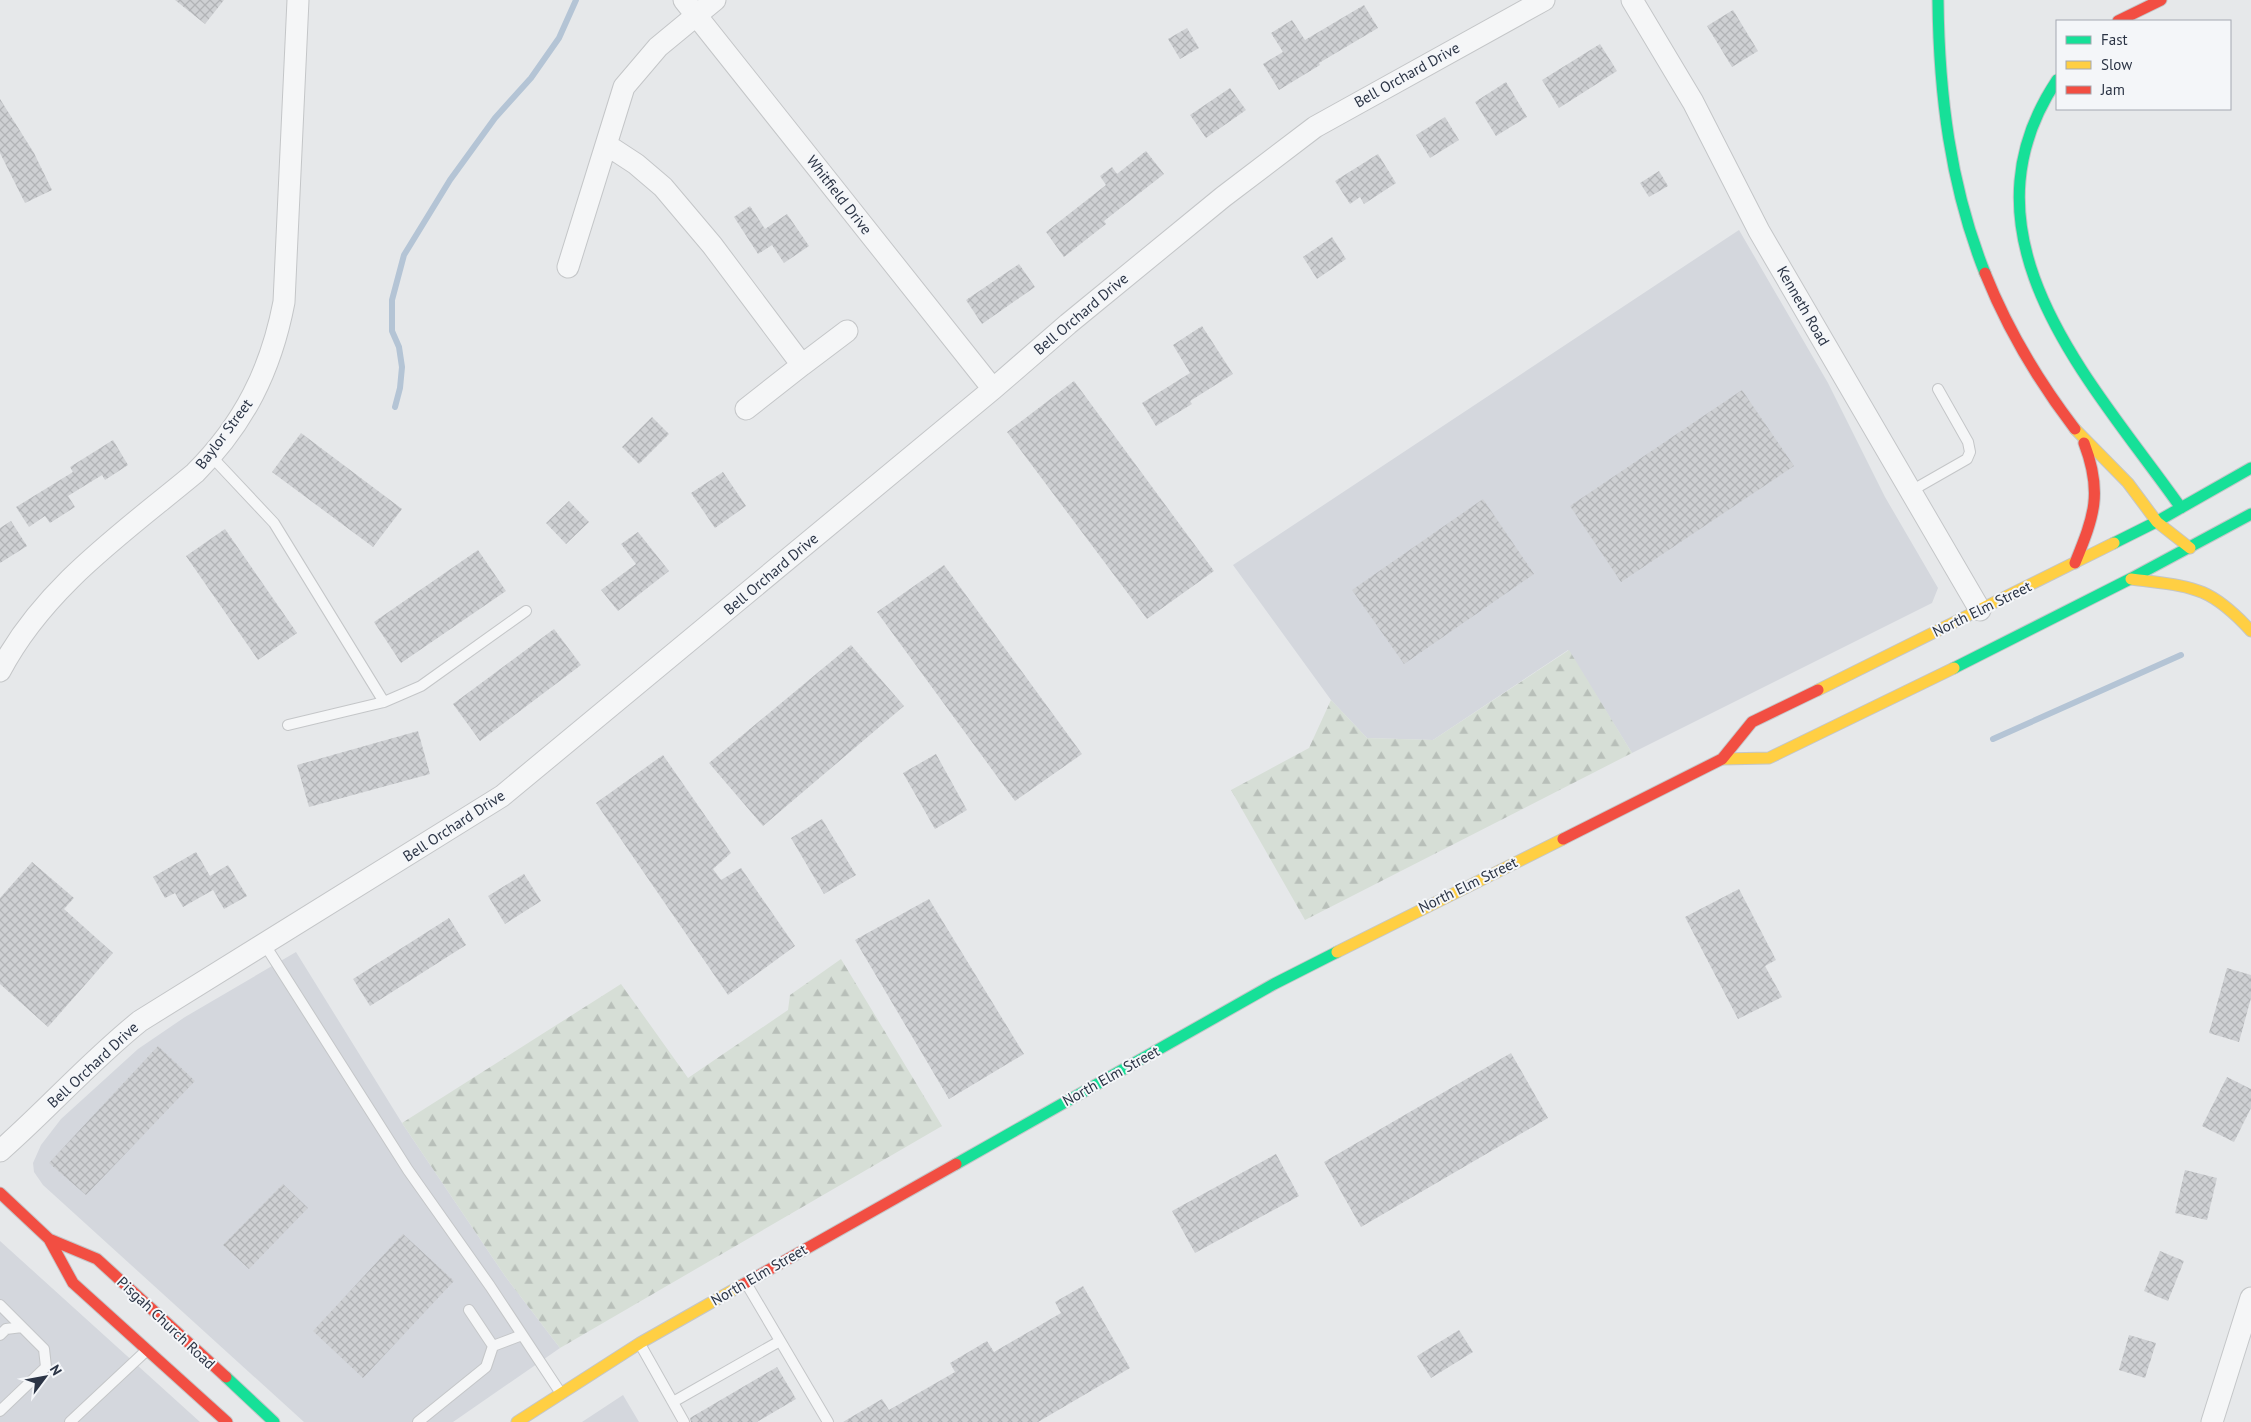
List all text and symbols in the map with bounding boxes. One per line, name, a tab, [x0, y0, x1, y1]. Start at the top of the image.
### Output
legend	[2056, 20, 2231, 110]
text: Fast	[2101, 30, 2128, 49]
street label: Bell Orchard Drive	[1351, 38, 1463, 111]
text: Slow	[2101, 55, 2132, 74]
text: Jam	[2100, 80, 2125, 99]
street label: Whitfield Drive	[803, 151, 876, 238]
street label: Kenneth Road	[1773, 262, 1834, 349]
street label: Bell Orchard Drive	[1029, 269, 1132, 359]
street label: Baylor Street	[191, 395, 256, 473]
street label: Bell Orchard Drive	[719, 529, 822, 619]
street label: North Elm Street	[1929, 576, 2034, 641]
street label: Bell Orchard Drive	[399, 786, 508, 866]
street label: North Elm Street	[1415, 852, 1520, 917]
street label: Bell Orchard Drive	[43, 1018, 142, 1112]
street label: North Elm Street	[1059, 1041, 1163, 1110]
street label: North Elm Street	[707, 1239, 810, 1310]
street label: Pisgah Church Road	[113, 1272, 219, 1373]
north arrow	[20, 1352, 70, 1402]
text: N	[46, 1361, 66, 1379]

